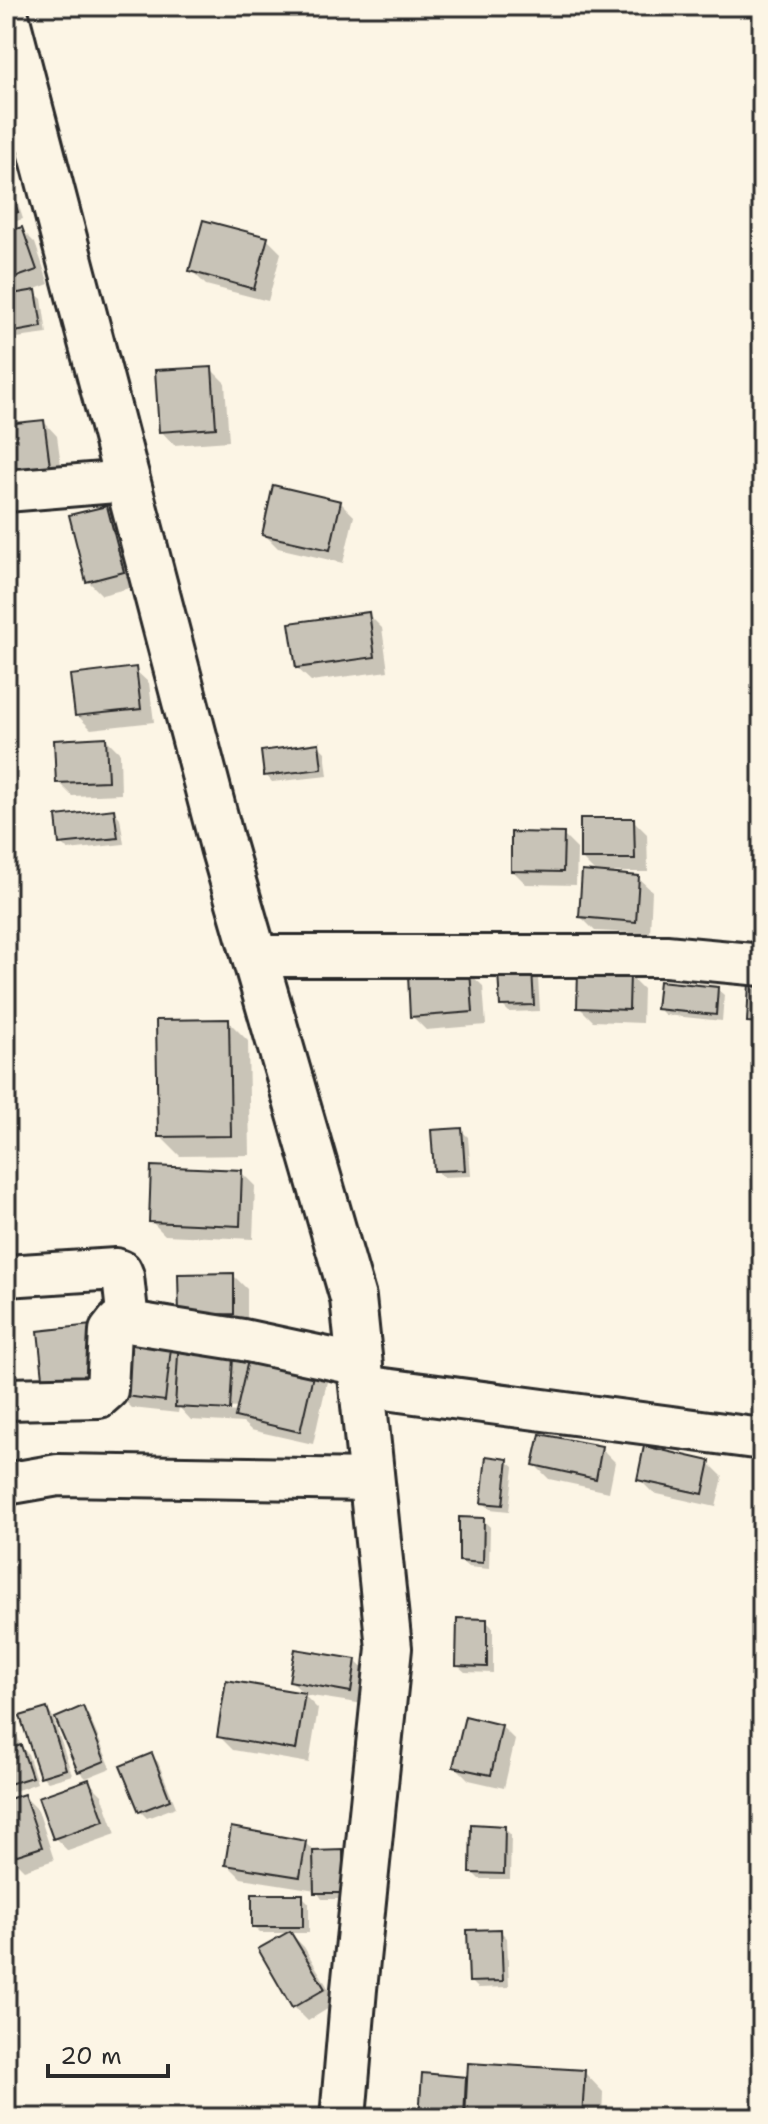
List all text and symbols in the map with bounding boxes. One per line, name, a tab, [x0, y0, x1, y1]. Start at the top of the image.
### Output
scale bar	[48, 2028, 168, 2078]
text: 20 m	[60, 2040, 122, 2072]

